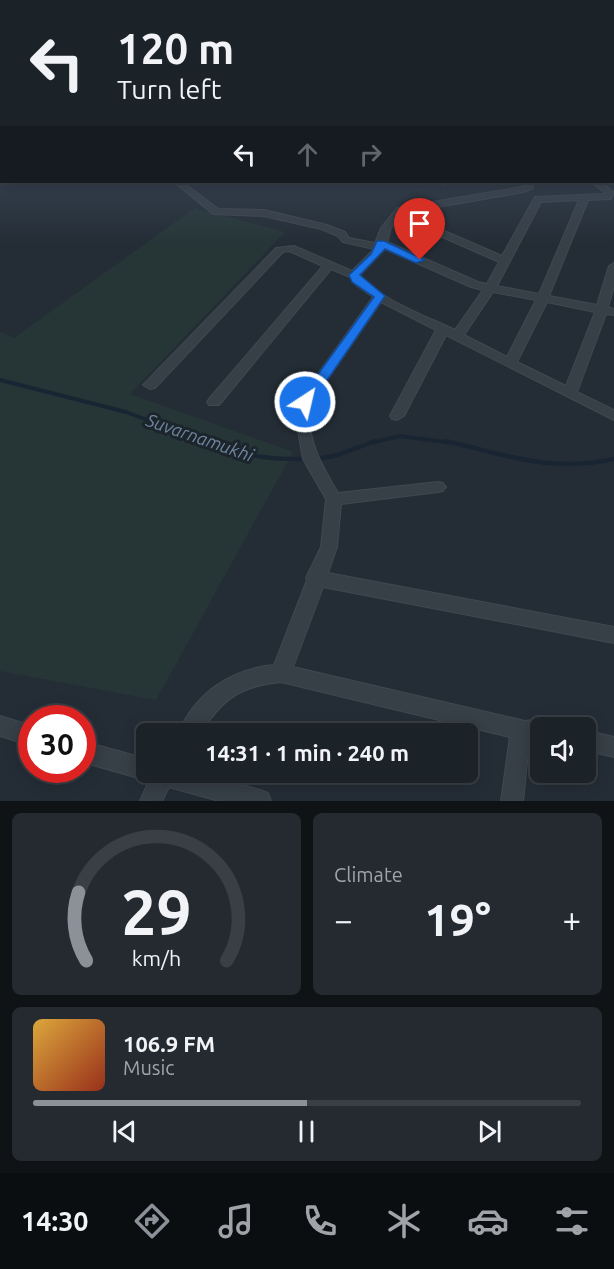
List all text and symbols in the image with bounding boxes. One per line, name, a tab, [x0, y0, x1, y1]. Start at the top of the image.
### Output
icon: left	[18, 24, 96, 102]
text: 120 m	[117, 25, 234, 72]
text: Turn left	[117, 74, 221, 104]
icon: left	[228, 138, 261, 171]
icon: ahead	[291, 138, 324, 171]
icon: right	[354, 138, 387, 171]
pin	[394, 198, 445, 260]
icon: arrive	[403, 207, 436, 240]
position arrow	[273, 370, 337, 434]
water label: Suvarnamukhi	[143, 409, 257, 465]
speed limit sign: 30	[18, 705, 96, 783]
map controls	[530, 717, 596, 783]
button: sound	[530, 717, 596, 783]
text: 14:31 · 1 min · 240 m	[205, 740, 409, 765]
text: Climate	[334, 863, 403, 886]
text: 29	[121, 877, 192, 947]
text: 19°	[424, 894, 491, 945]
text: −	[334, 901, 353, 938]
text: +	[562, 901, 581, 938]
text: km/h	[132, 946, 181, 970]
text: 106.9 FM	[123, 1031, 215, 1056]
text: Music	[123, 1056, 175, 1079]
icon: previous	[108, 1115, 141, 1148]
icon: pause	[290, 1115, 323, 1148]
icon: next	[473, 1115, 506, 1148]
icon: directions	[131, 1200, 173, 1242]
icon: music	[215, 1200, 257, 1242]
icon: phone	[299, 1200, 341, 1242]
icon: climate	[383, 1200, 425, 1242]
icon: car	[467, 1200, 509, 1242]
icon: filters	[551, 1200, 593, 1242]
text: 14:30	[21, 1206, 89, 1236]

